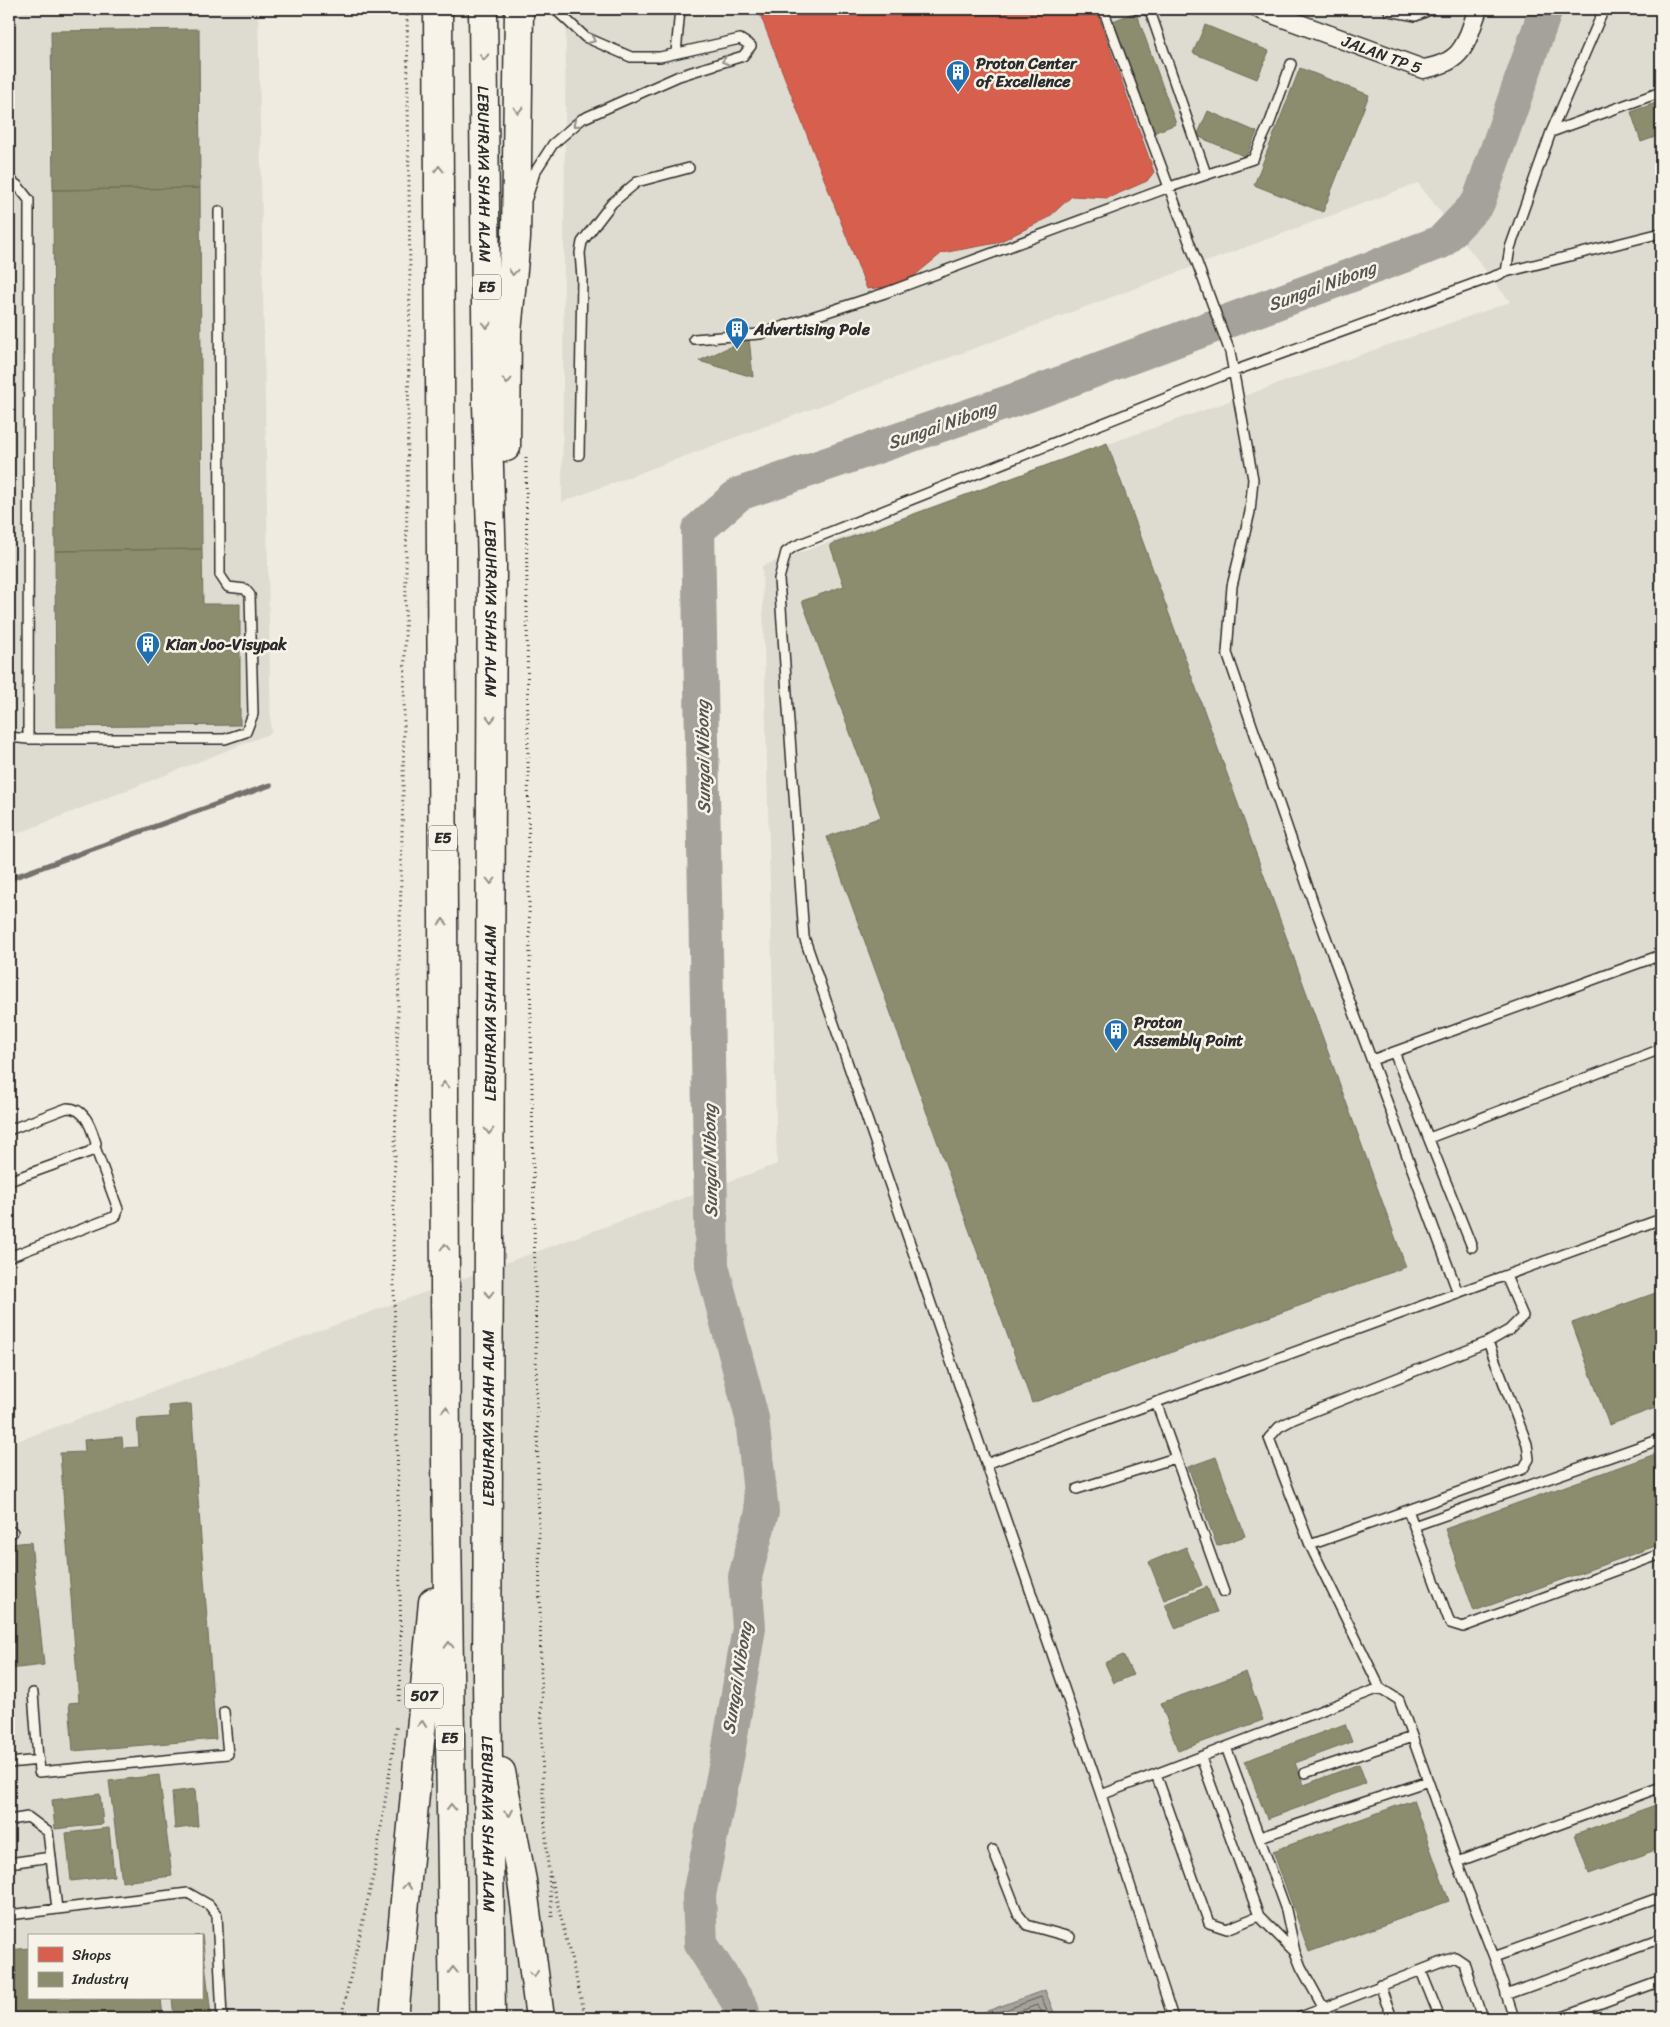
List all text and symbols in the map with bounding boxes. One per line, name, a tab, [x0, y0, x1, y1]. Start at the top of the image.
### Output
street label: JALAN TP 5	[1337, 26, 1426, 82]
one-way arrow	[587, 33, 596, 44]
place label: Proton Center of Excellence	[976, 49, 1078, 96]
one-way arrow	[479, 54, 489, 62]
one-way arrow	[722, 56, 730, 66]
building icon: Proton Center of Excellence	[945, 59, 971, 93]
street label: LEBUHRAYA SHAH ALAM	[469, 86, 500, 262]
one-way arrow	[512, 106, 523, 114]
one-way arrow	[573, 119, 582, 128]
one-way arrow	[434, 165, 444, 172]
water label: Sungai Nibong	[1263, 251, 1383, 320]
one-way arrow	[508, 269, 519, 277]
road number: E5	[473, 274, 501, 300]
place label: Advertising Pole	[753, 315, 871, 344]
building icon: Advertising Pole	[724, 316, 750, 350]
one-way arrow	[482, 322, 492, 329]
one-way arrow	[501, 377, 512, 385]
water label: Sungai Nibong	[883, 391, 1003, 459]
street label: LEBUHRAYA SHAH ALAM	[476, 520, 507, 697]
place label: Kian Joo-Visypak	[165, 630, 287, 659]
building icon: Kian Joo-Visypak	[135, 631, 161, 665]
water label: Sungai Nibong	[686, 698, 720, 814]
one-way arrow	[486, 716, 496, 723]
road number: E5	[429, 826, 457, 850]
one-way arrow	[486, 878, 496, 886]
one-way arrow	[438, 918, 448, 926]
street label: LEBUHRAYA SHAH ALAM	[476, 925, 505, 1101]
place label: Proton Assembly Point	[1133, 1008, 1243, 1055]
building icon: Proton Assembly Point	[1103, 1018, 1129, 1052]
one-way arrow	[439, 1080, 449, 1088]
water label: Sungai Nibong	[693, 1102, 727, 1218]
one-way arrow	[484, 1128, 494, 1136]
one-way arrow	[440, 1243, 450, 1250]
one-way arrow	[484, 1290, 494, 1298]
street label: LEBUHRAYA SHAH ALAM	[474, 1330, 503, 1506]
one-way arrow	[441, 1405, 451, 1413]
water label: Sungai Nibong	[712, 1618, 762, 1737]
one-way arrow	[444, 1640, 454, 1648]
road number: 507	[405, 1684, 443, 1708]
one-way arrow	[416, 1719, 427, 1727]
road number: E5	[436, 1726, 464, 1750]
street label: LEBUHRAYA SHAH ALAM	[473, 1735, 504, 1912]
one-way arrow	[446, 1803, 456, 1810]
one-way arrow	[503, 1809, 513, 1818]
one-way arrow	[401, 1881, 412, 1889]
legend	[28, 1934, 202, 2000]
text: Shops	[72, 1942, 112, 1968]
one-way arrow	[448, 1965, 459, 1973]
text: Industry	[71, 1966, 129, 1992]
one-way arrow	[528, 1970, 539, 1978]

